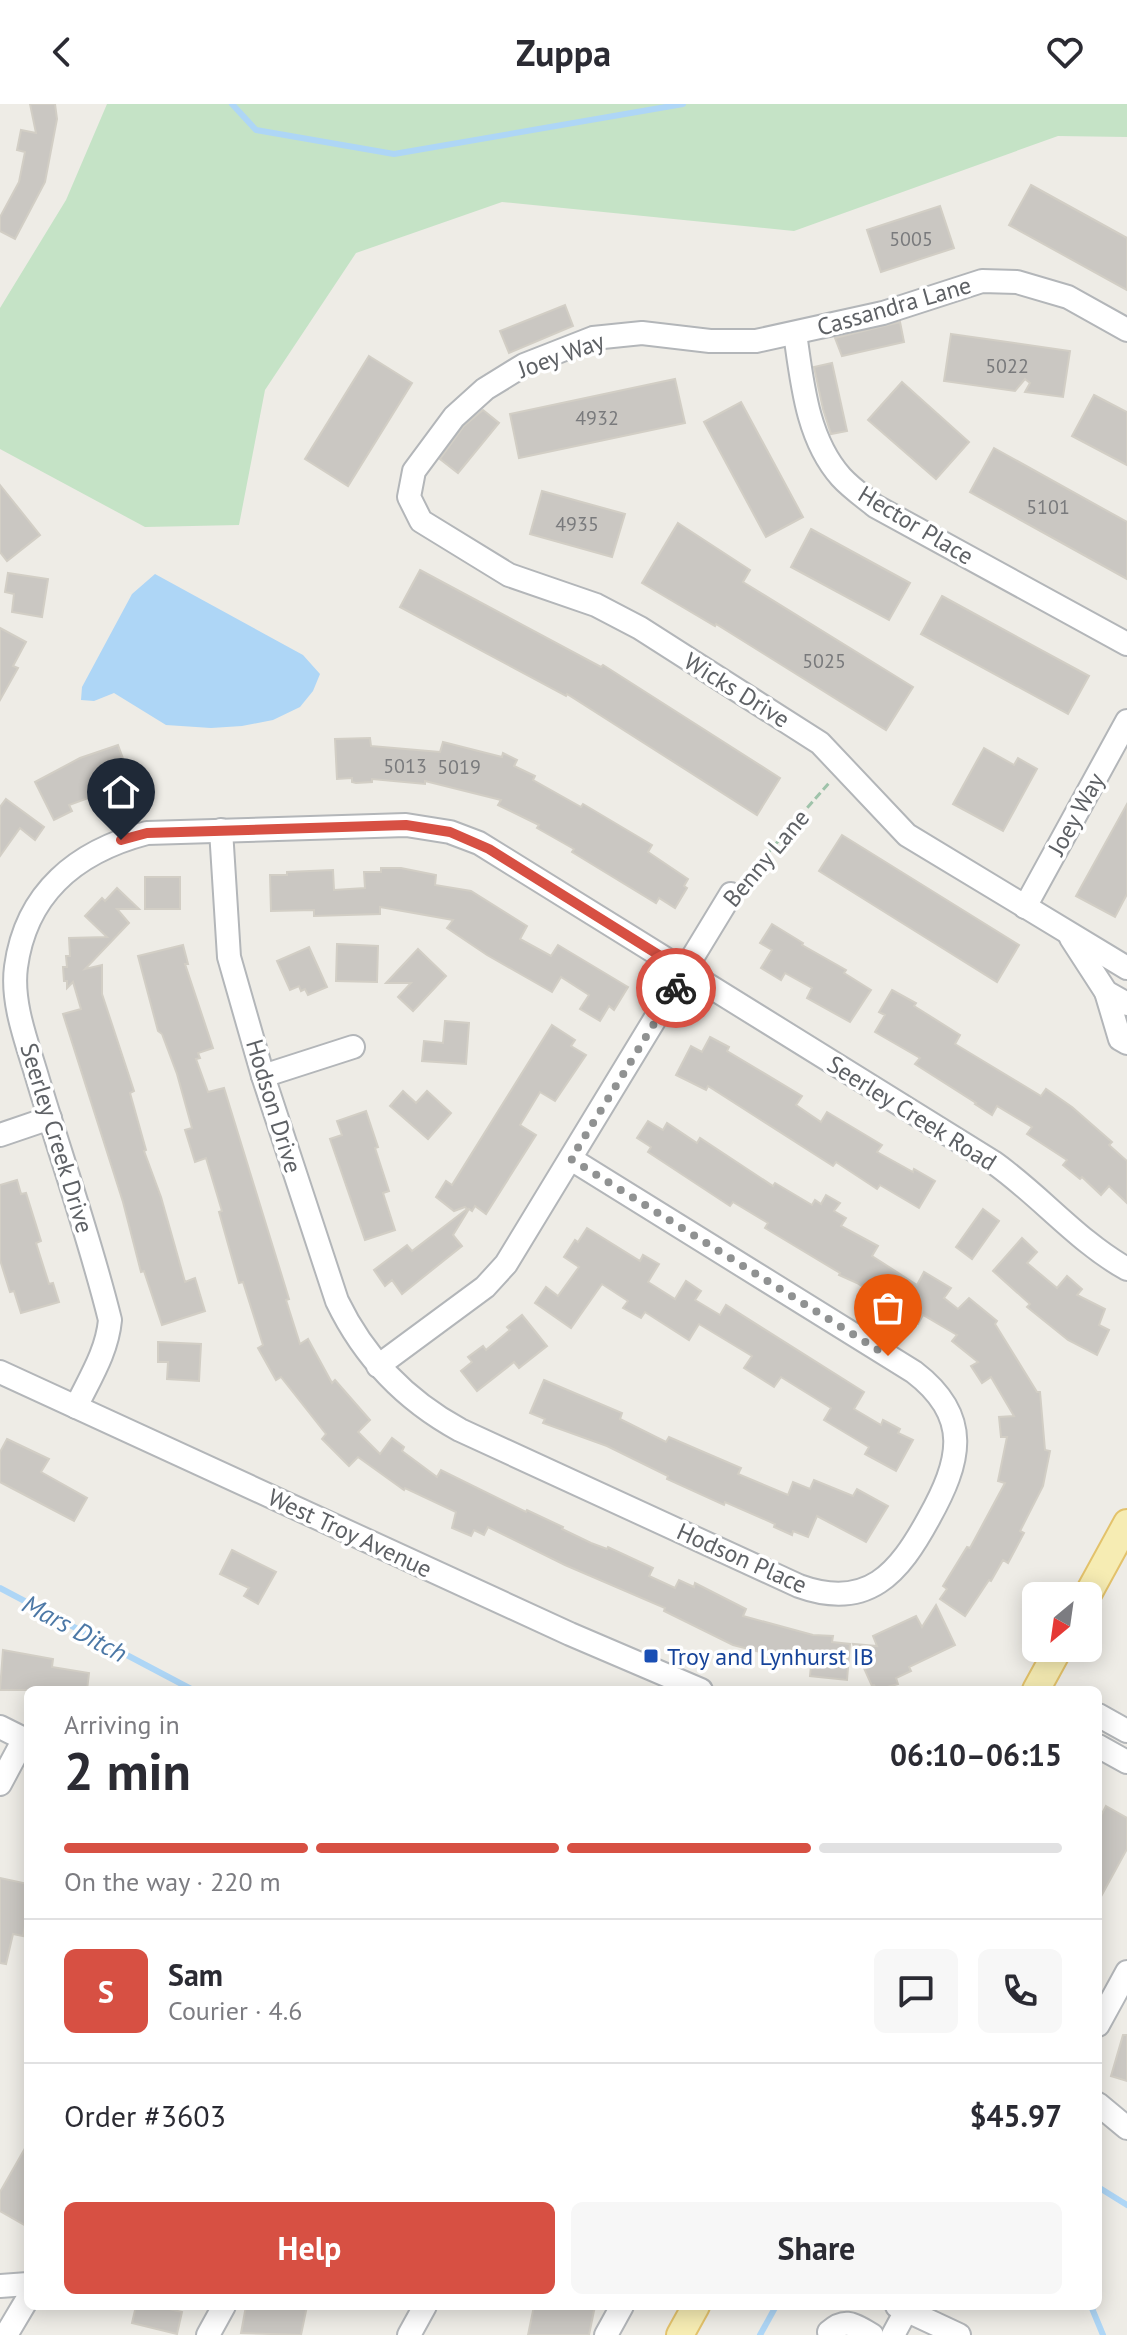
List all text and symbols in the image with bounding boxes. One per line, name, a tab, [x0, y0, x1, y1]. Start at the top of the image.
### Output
text: Zuppa	[516, 29, 611, 76]
icon: back	[40, 30, 84, 74]
icon: heart	[1043, 30, 1087, 74]
house number: 5005	[889, 226, 933, 252]
street label: Cassandra Lane	[813, 269, 975, 343]
street label: Joey Way	[513, 325, 608, 385]
house number: 5022	[985, 353, 1029, 379]
house number: 4932	[575, 405, 619, 431]
street label: Hector Place	[853, 478, 979, 572]
house number: 5101	[1026, 494, 1070, 520]
house number: 4935	[555, 511, 599, 537]
street label: Wicks Drive	[678, 645, 796, 735]
house number: 5025	[802, 648, 846, 674]
house number: 5013	[383, 753, 427, 779]
house number: 5019	[437, 754, 481, 780]
pin	[87, 758, 155, 840]
street label: Joey Way	[1040, 767, 1111, 862]
icon: home	[99, 770, 143, 814]
street label: Benny Lane	[716, 803, 816, 913]
courier	[636, 948, 716, 1028]
icon: bike	[654, 966, 698, 1010]
street label: Hodson Drive	[239, 1035, 309, 1177]
street label: Seerley Creek Drive	[13, 1039, 101, 1237]
street label: Seerley Creek Road	[822, 1048, 1002, 1178]
pin	[854, 1274, 922, 1356]
icon: bag	[866, 1286, 910, 1330]
street label: West Troy Avenue	[263, 1481, 437, 1585]
street label: Hodson Place	[672, 1516, 812, 1600]
north arrow	[1022, 1582, 1102, 1662]
map controls	[1022, 1582, 1102, 1662]
water label: Mars Ditch	[17, 1587, 133, 1669]
place label: Troy and Lynhurst IB	[667, 1641, 874, 1672]
marker: Troy and Lynhurst IB	[642, 1647, 660, 1665]
text: Arriving in	[64, 1708, 180, 1741]
text: 06:10–06:15	[890, 1735, 1062, 1774]
text: 2 min	[64, 1737, 191, 1804]
text: On the way · 220 m	[64, 1865, 281, 1898]
button: chat	[874, 1949, 958, 2033]
button: phone	[978, 1949, 1062, 2033]
text: Sam	[168, 1955, 223, 1994]
text: S	[98, 1972, 114, 2011]
text: Courier · 4.6	[168, 1994, 302, 2027]
text: Order #3603	[64, 2096, 226, 2135]
text: $45.97	[970, 2096, 1062, 2135]
button: Help	[64, 2202, 555, 2294]
button: Share	[571, 2202, 1062, 2294]

